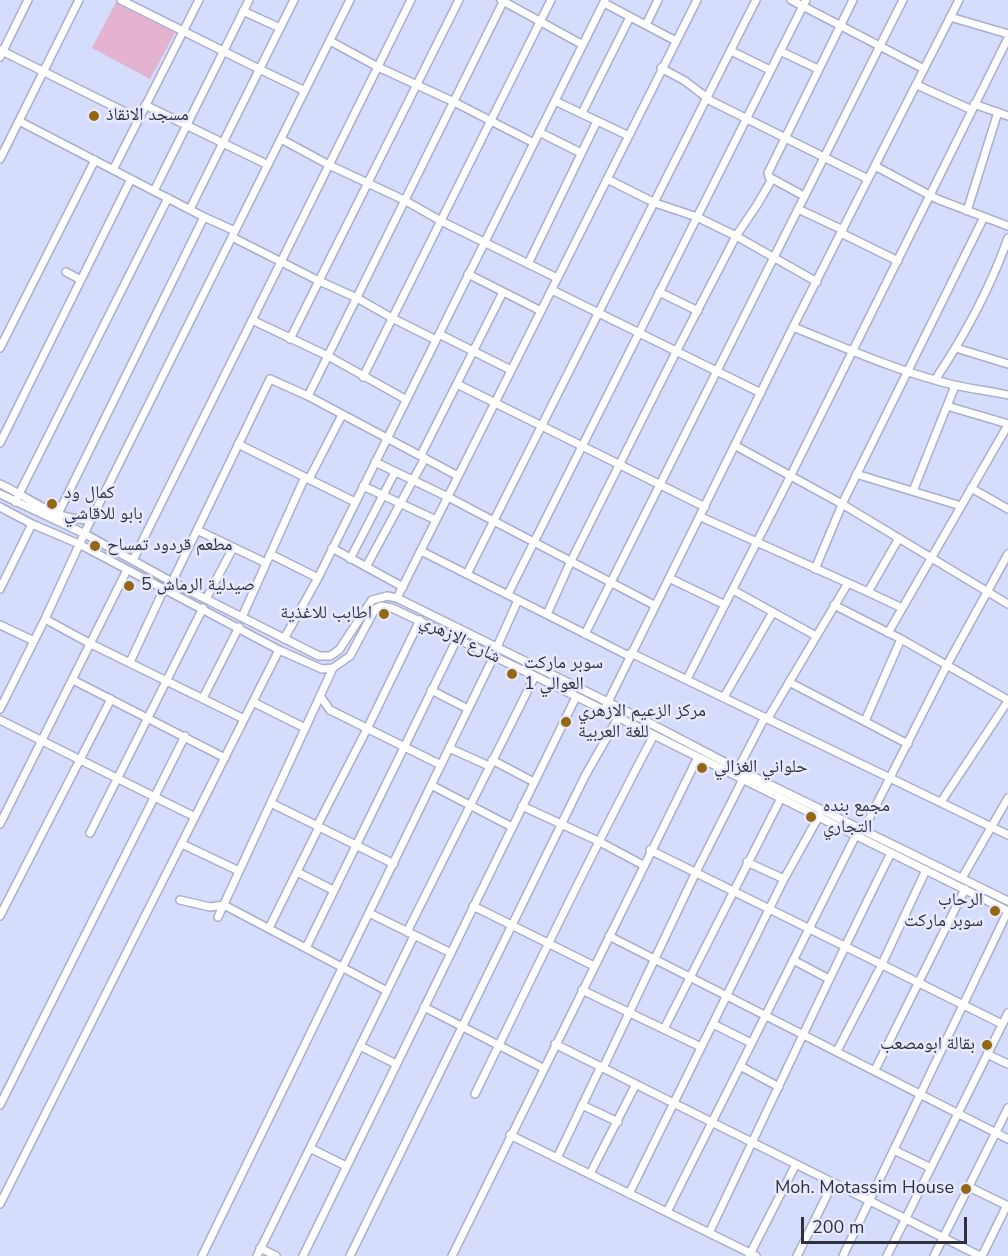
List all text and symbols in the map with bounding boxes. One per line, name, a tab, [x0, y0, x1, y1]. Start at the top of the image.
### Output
place label: مسجد الانقاذ	[106, 105, 189, 127]
marker: مسجد الانقاذ	[87, 109, 101, 123]
place label: كمال ود بابو للاقاشي	[64, 483, 143, 526]
marker: كمال ود بابو للاقاشي	[45, 497, 59, 511]
place label: مطعم قردود تمساح	[107, 535, 232, 557]
marker: مطعم قردود تمساح	[88, 539, 102, 553]
place label: صيدلية الرماش 5	[141, 575, 255, 597]
marker: صيدلية الرماش 5	[122, 579, 136, 593]
place label: اطابب للاغذية	[280, 603, 372, 625]
marker: اطابب للاغذية	[377, 607, 391, 621]
street label: شارع الازهري	[416, 611, 504, 669]
place label: سوبر ماركت العوالي 1	[524, 653, 603, 696]
marker: سوبر ماركت العوالي 1	[505, 667, 519, 681]
place label: مركز الزعيم الازهري للغة العربية	[578, 701, 706, 744]
marker: مركز الزعيم الازهري للغة العربية	[559, 715, 573, 729]
place label: حلواني الغزالي	[714, 757, 808, 779]
marker: حلواني الغزالي	[695, 761, 709, 775]
place label: مجمع بنده التجاري	[823, 796, 890, 838]
marker: مجمع بنده التجاري	[804, 810, 818, 824]
place label: الرحاب سوبر ماركت	[904, 890, 983, 932]
marker: الرحاب سوبر ماركت	[988, 904, 1002, 918]
place label: بقالة ابومصعب	[880, 1034, 975, 1056]
marker: بقالة ابومصعب	[980, 1038, 994, 1052]
place label: Moh. Motassim House	[775, 1178, 954, 1200]
marker: Moh. Motassim House	[959, 1182, 973, 1196]
scale bar	[804, 1205, 970, 1243]
text: 200 m	[812, 1215, 864, 1239]

